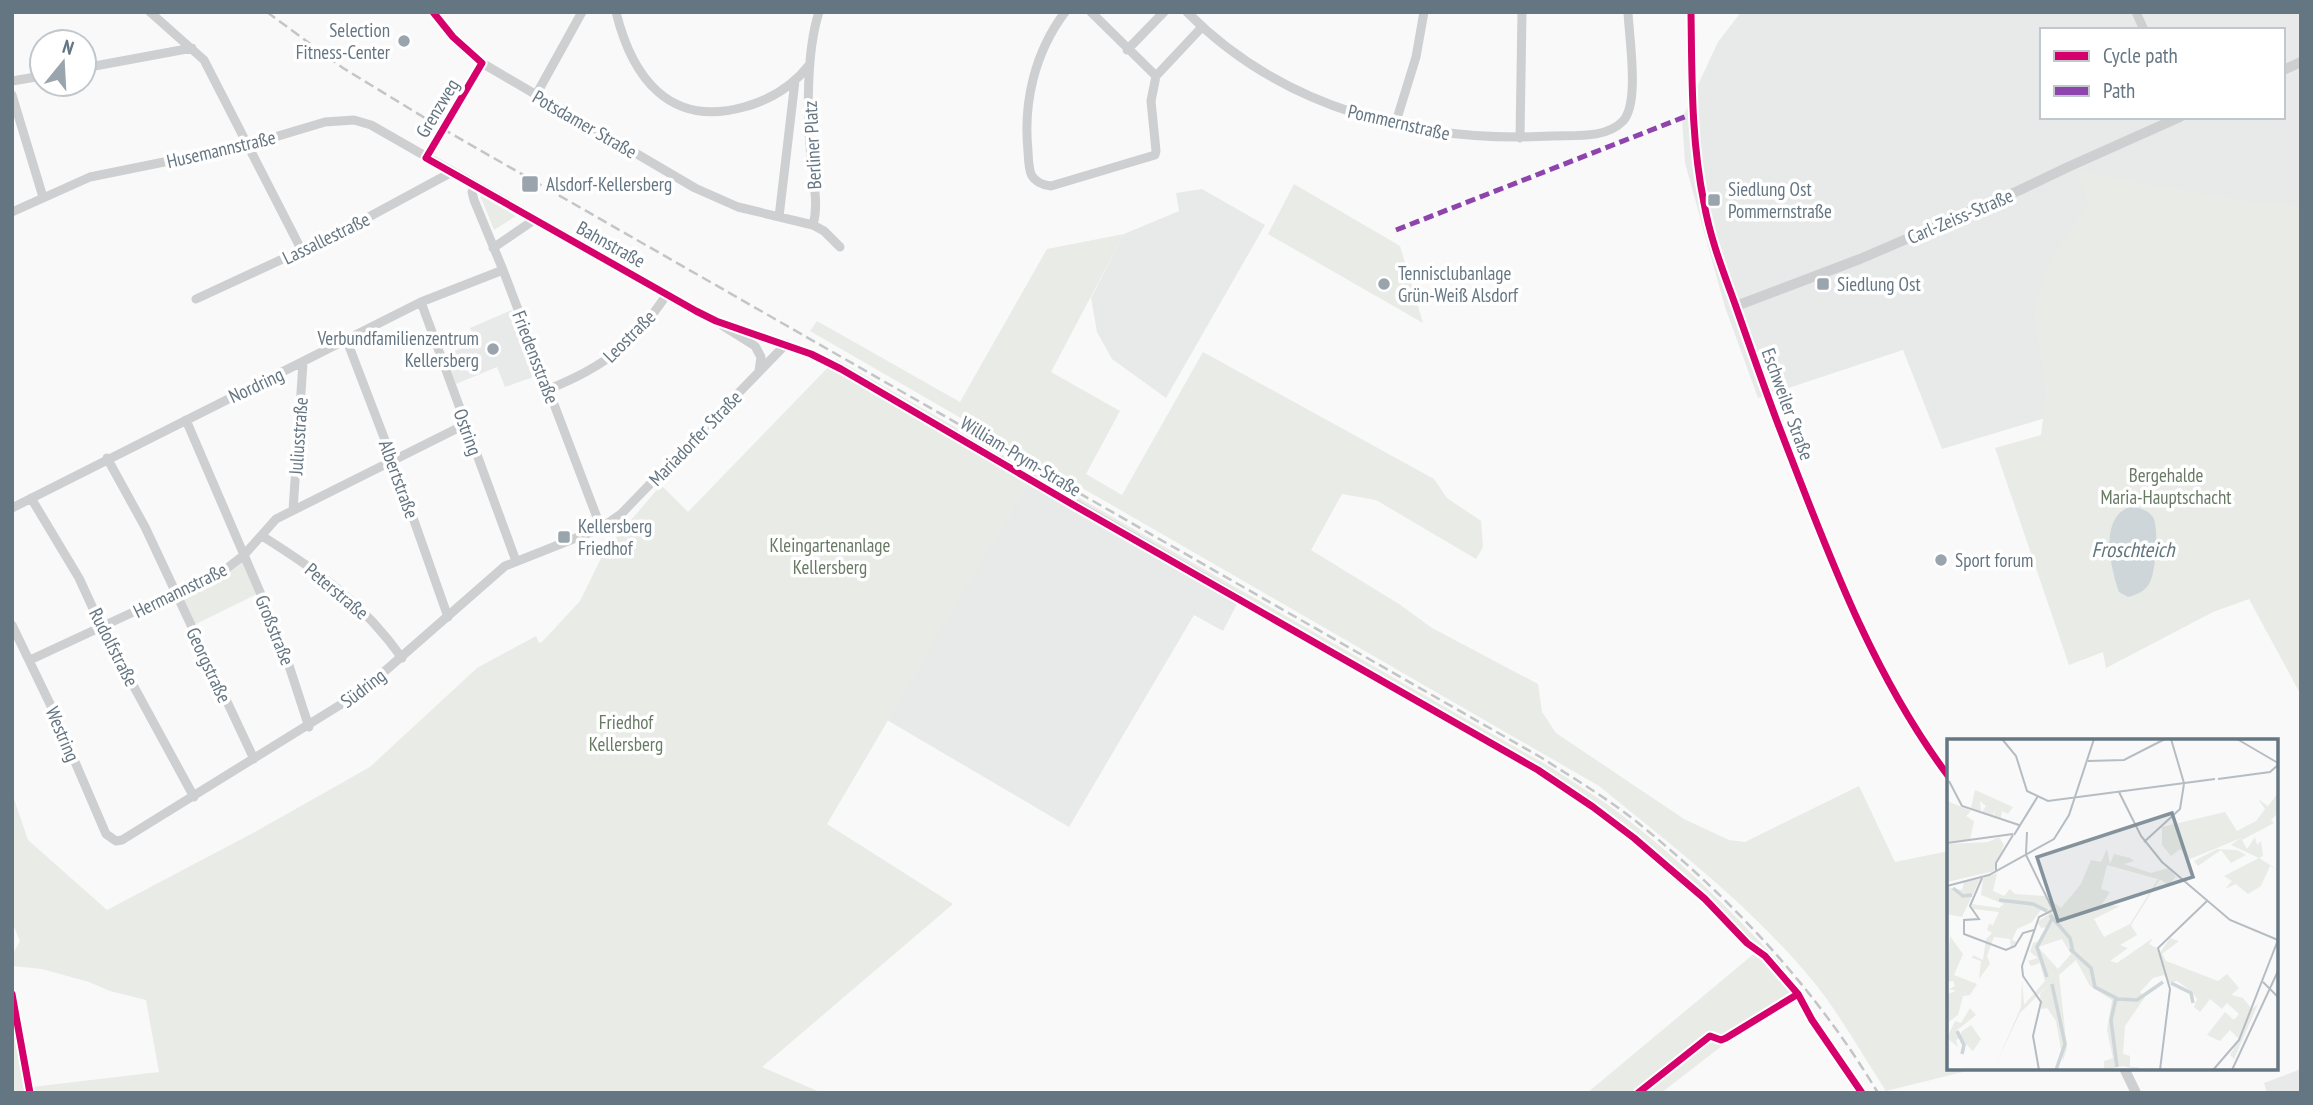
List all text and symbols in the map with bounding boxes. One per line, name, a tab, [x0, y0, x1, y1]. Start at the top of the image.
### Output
place label: Selection Fitness-Center	[296, 18, 391, 64]
north arrow	[28, 28, 98, 98]
legend	[2040, 28, 2285, 119]
marker: Selection Fitness-Center	[396, 33, 412, 49]
text: N	[60, 34, 77, 60]
text: Cycle path	[2103, 42, 2178, 69]
street label: Grenzweg	[410, 74, 464, 142]
text: Path	[2103, 77, 2135, 104]
street label: Potsdamer Straße	[529, 84, 642, 164]
street label: Pommernstraße	[1346, 99, 1452, 145]
street label: Berliner Platz	[798, 100, 826, 190]
street label: Husemannstraße	[164, 125, 278, 173]
place label: Alsdorf-Kellersberg	[546, 172, 672, 196]
marker: Alsdorf-Kellersberg	[520, 174, 540, 194]
place label: Siedlung Ost Pommernstraße	[1728, 177, 1832, 223]
street label: Carl-Zeiss-Straße	[1904, 183, 2017, 249]
marker: Siedlung Ost Pommernstraße	[1706, 192, 1722, 208]
street label: Lassallestraße	[279, 207, 374, 269]
street label: Bahnstraße	[572, 215, 650, 273]
place label: Tennisclubanlage Grün-Weiß Alsdorf	[1398, 261, 1519, 307]
place label: Siedlung Ost	[1837, 272, 1921, 296]
marker: Tennisclubanlage Grün-Weiß Alsdorf	[1376, 276, 1392, 292]
marker: Siedlung Ost	[1815, 276, 1831, 292]
street label: Leostraße	[598, 305, 660, 367]
street label: Friedensstraße	[507, 307, 565, 407]
place label: Verbundfamilienzentrum Kellersberg	[316, 326, 479, 372]
marker: Verbundfamilienzentrum Kellersberg	[485, 341, 501, 357]
street label: Eschweiler Straße	[1757, 345, 1819, 463]
street label: Nordring	[225, 362, 287, 408]
street label: Mariadorfer Straße	[644, 385, 747, 491]
street label: Juliusstraße	[283, 396, 313, 477]
street label: Ostring	[449, 405, 487, 459]
street label: William-Prym-Straße	[956, 410, 1086, 502]
street label: Albertstraße	[374, 436, 424, 522]
park label: Bergehalde Maria-Hauptschacht	[2100, 463, 2232, 509]
place label: Kellersberg Friedhof	[578, 514, 652, 560]
marker: Kellersberg Friedhof	[556, 529, 572, 545]
park label: Kleingartenanlage Kellersberg	[770, 533, 891, 579]
water label: Froschteich	[2092, 536, 2176, 563]
place label: Sport forum	[1955, 548, 2033, 572]
marker: Sport forum	[1933, 552, 1949, 568]
street label: Hermannstraße	[129, 557, 231, 623]
street label: Peterstraße	[300, 558, 374, 625]
street label: Großstraße	[250, 591, 300, 669]
street label: Rudolfstraße	[84, 604, 144, 690]
street label: Georgstraße	[181, 624, 237, 707]
street label: Südring	[336, 663, 390, 713]
street label: Westring	[41, 703, 85, 765]
park label: Friedhof Kellersberg	[589, 710, 663, 756]
inset map	[1947, 739, 2278, 1070]

